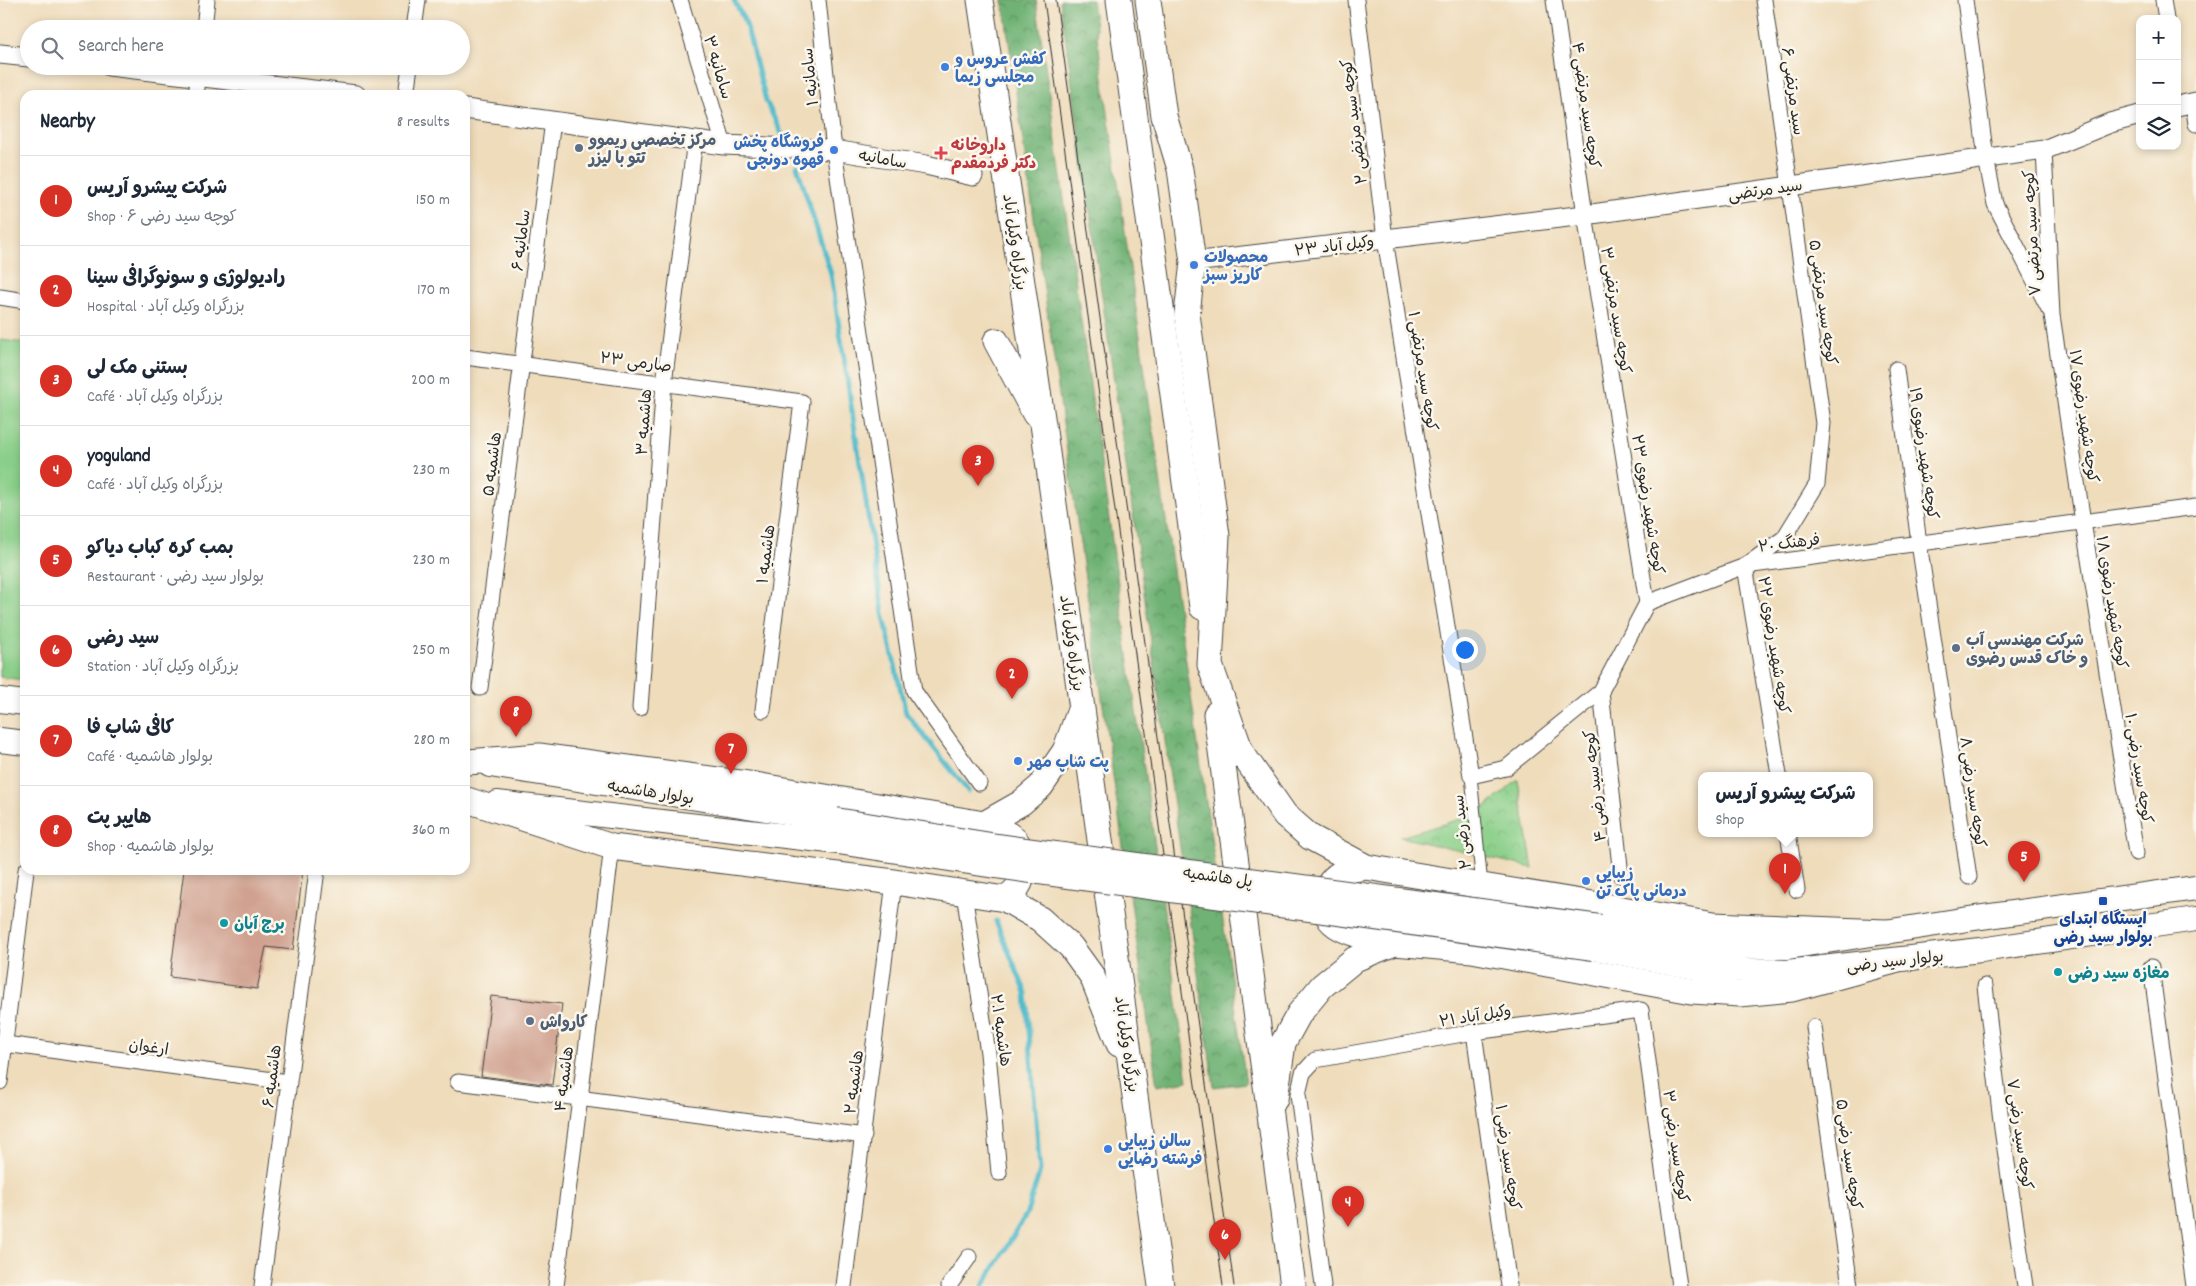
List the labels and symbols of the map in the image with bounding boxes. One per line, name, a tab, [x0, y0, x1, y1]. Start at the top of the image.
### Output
street label: سامانیه ۳	[696, 33, 737, 102]
street label: کوچه سید مرتضی ۴	[1564, 41, 1605, 170]
street label: سید مرتضی ۶	[1774, 46, 1809, 137]
street label: سامانیه ۱	[797, 47, 826, 107]
place label: کفش عروس و مجلسی زیما	[954, 49, 1046, 90]
street label: کوچه سید مرتضی ۲	[1336, 58, 1375, 186]
marker: کفش عروس و مجلسی زیما	[939, 61, 951, 73]
place label: مرکز تخصصی ریموو تتو با لیزر	[587, 130, 716, 171]
place label: فروشگاه پخش قهوه دونچی	[734, 132, 824, 173]
place label: داروخانه دكتر فردمقدم	[951, 135, 1036, 176]
marker: مرکز تخصصی ریموو تتو با لیزر	[573, 142, 585, 154]
marker: فروشگاه پخش قهوه دونچی	[828, 144, 840, 156]
street label: سامانیه	[857, 145, 908, 176]
marker: داروخانه دكتر فردمقدم	[935, 147, 947, 159]
street label: کوچه سید مرتضی ۷	[2019, 169, 2048, 297]
street label: سید مرتضی	[1727, 175, 1804, 208]
street label: بزرگراه وکیل آباد	[995, 193, 1032, 292]
street label: سامانیه ۶	[507, 208, 538, 272]
street label: ۲۳ وکیل آباد	[1293, 231, 1375, 264]
street label: کوچه سید مرتضی ۵	[1801, 238, 1842, 367]
street label: کوچه سید مرتضی ۳	[1593, 245, 1636, 376]
place label: محصولات کاریز سبز	[1202, 247, 1268, 288]
marker: محصولات کاریز سبز	[1188, 259, 1200, 271]
street label: کوچه سید مرتضی ۱	[1401, 310, 1442, 433]
street label: صارمی ۲۳	[598, 348, 673, 379]
street label: کوچه شهید رضوی ۱۷	[2062, 348, 2103, 485]
street label: کوچه شهید رضوی ۱۹	[1902, 386, 1943, 521]
street label: هاشمیه ۳	[632, 388, 659, 456]
street label: هاشمیه ۵	[478, 431, 509, 498]
street label: کوچه شهید رضوی ۲۳	[1624, 433, 1669, 576]
pin: 3	[962, 445, 994, 486]
street label: هاشمیه ۱	[752, 523, 783, 585]
street label: فرهنگ ۲۰	[1757, 529, 1822, 560]
street label: کوچه شهید رضوی ۱۸	[2089, 534, 2132, 671]
street label: کوچه شهید رضوی ۲۲	[1750, 575, 1795, 716]
street label: بزرگراه وکیل آباد	[1052, 594, 1089, 693]
place label: شرکت مهندسی آب و خاک قدس رضوی	[1966, 630, 2088, 671]
your location	[1452, 637, 1478, 663]
marker: شرکت مهندسی آب و خاک قدس رضوی	[1950, 642, 1962, 654]
pin: 2	[996, 658, 1028, 699]
pin: 8	[500, 696, 532, 737]
street label: کوچه سید رضی ۱۰	[2117, 712, 2158, 825]
street label: کوچه سید رضی ۴	[1579, 729, 1614, 843]
pin: 7	[715, 733, 747, 774]
street label: کوچه سید رضی ۸	[1952, 735, 1991, 849]
place label: پت شاپ مهر	[1026, 752, 1109, 775]
marker: پت شاپ مهر	[1012, 755, 1024, 767]
street label: بولوار هاشمیه	[606, 775, 695, 812]
street label: سید رضی ۲	[1448, 793, 1479, 870]
pin: 5	[2008, 841, 2040, 882]
pin: 1	[1769, 853, 1801, 894]
street label: پل هاشمیه	[1181, 862, 1254, 895]
place label: زیبایی درمانی پاک تن	[1596, 863, 1687, 904]
marker: زیبایی درمانی پاک تن	[1580, 875, 1592, 887]
marker: ایستگاه ابتدای بولوار سید رضی	[2097, 895, 2109, 907]
place label: ایستگاه ابتدای بولوار سید رضی	[2053, 909, 2153, 950]
place label: برج آبان	[234, 914, 285, 937]
marker: برج آبان	[218, 917, 230, 929]
street label: بولوار سید رضی	[1845, 946, 1945, 979]
place label: مغازه سید رضی	[2068, 963, 2169, 986]
marker: مغازه سید رضی	[2052, 966, 2064, 978]
street label: هاشمیه ۲.۱	[983, 993, 1016, 1068]
street label: بزرگراه وکیل آباد	[1107, 995, 1144, 1094]
street label: ۲۱ وکیل آباد	[1438, 1000, 1513, 1035]
place label: کارواش	[540, 1012, 588, 1035]
marker: کارواش	[524, 1015, 536, 1027]
street label: ارغوان	[127, 1034, 170, 1063]
street label: هاشمیه ۶	[258, 1043, 289, 1109]
street label: هاشمیه ۴	[550, 1045, 581, 1113]
street label: هاشمیه ۲	[840, 1049, 871, 1116]
street label: کوچه سید رضی ۷	[1999, 1077, 2038, 1191]
street label: کوچه سید رضی ۳	[1655, 1089, 1694, 1204]
street label: کوچه سید رضی ۵	[1828, 1098, 1867, 1211]
street label: کوچه سید رضی ۱	[1488, 1103, 1525, 1212]
place label: سالن زیبایی فرشته رضایی	[1118, 1131, 1202, 1172]
marker: سالن زیبایی فرشته رضایی	[1102, 1143, 1114, 1155]
pin: 4	[1332, 1186, 1364, 1227]
pin: 6	[1209, 1219, 1241, 1260]

